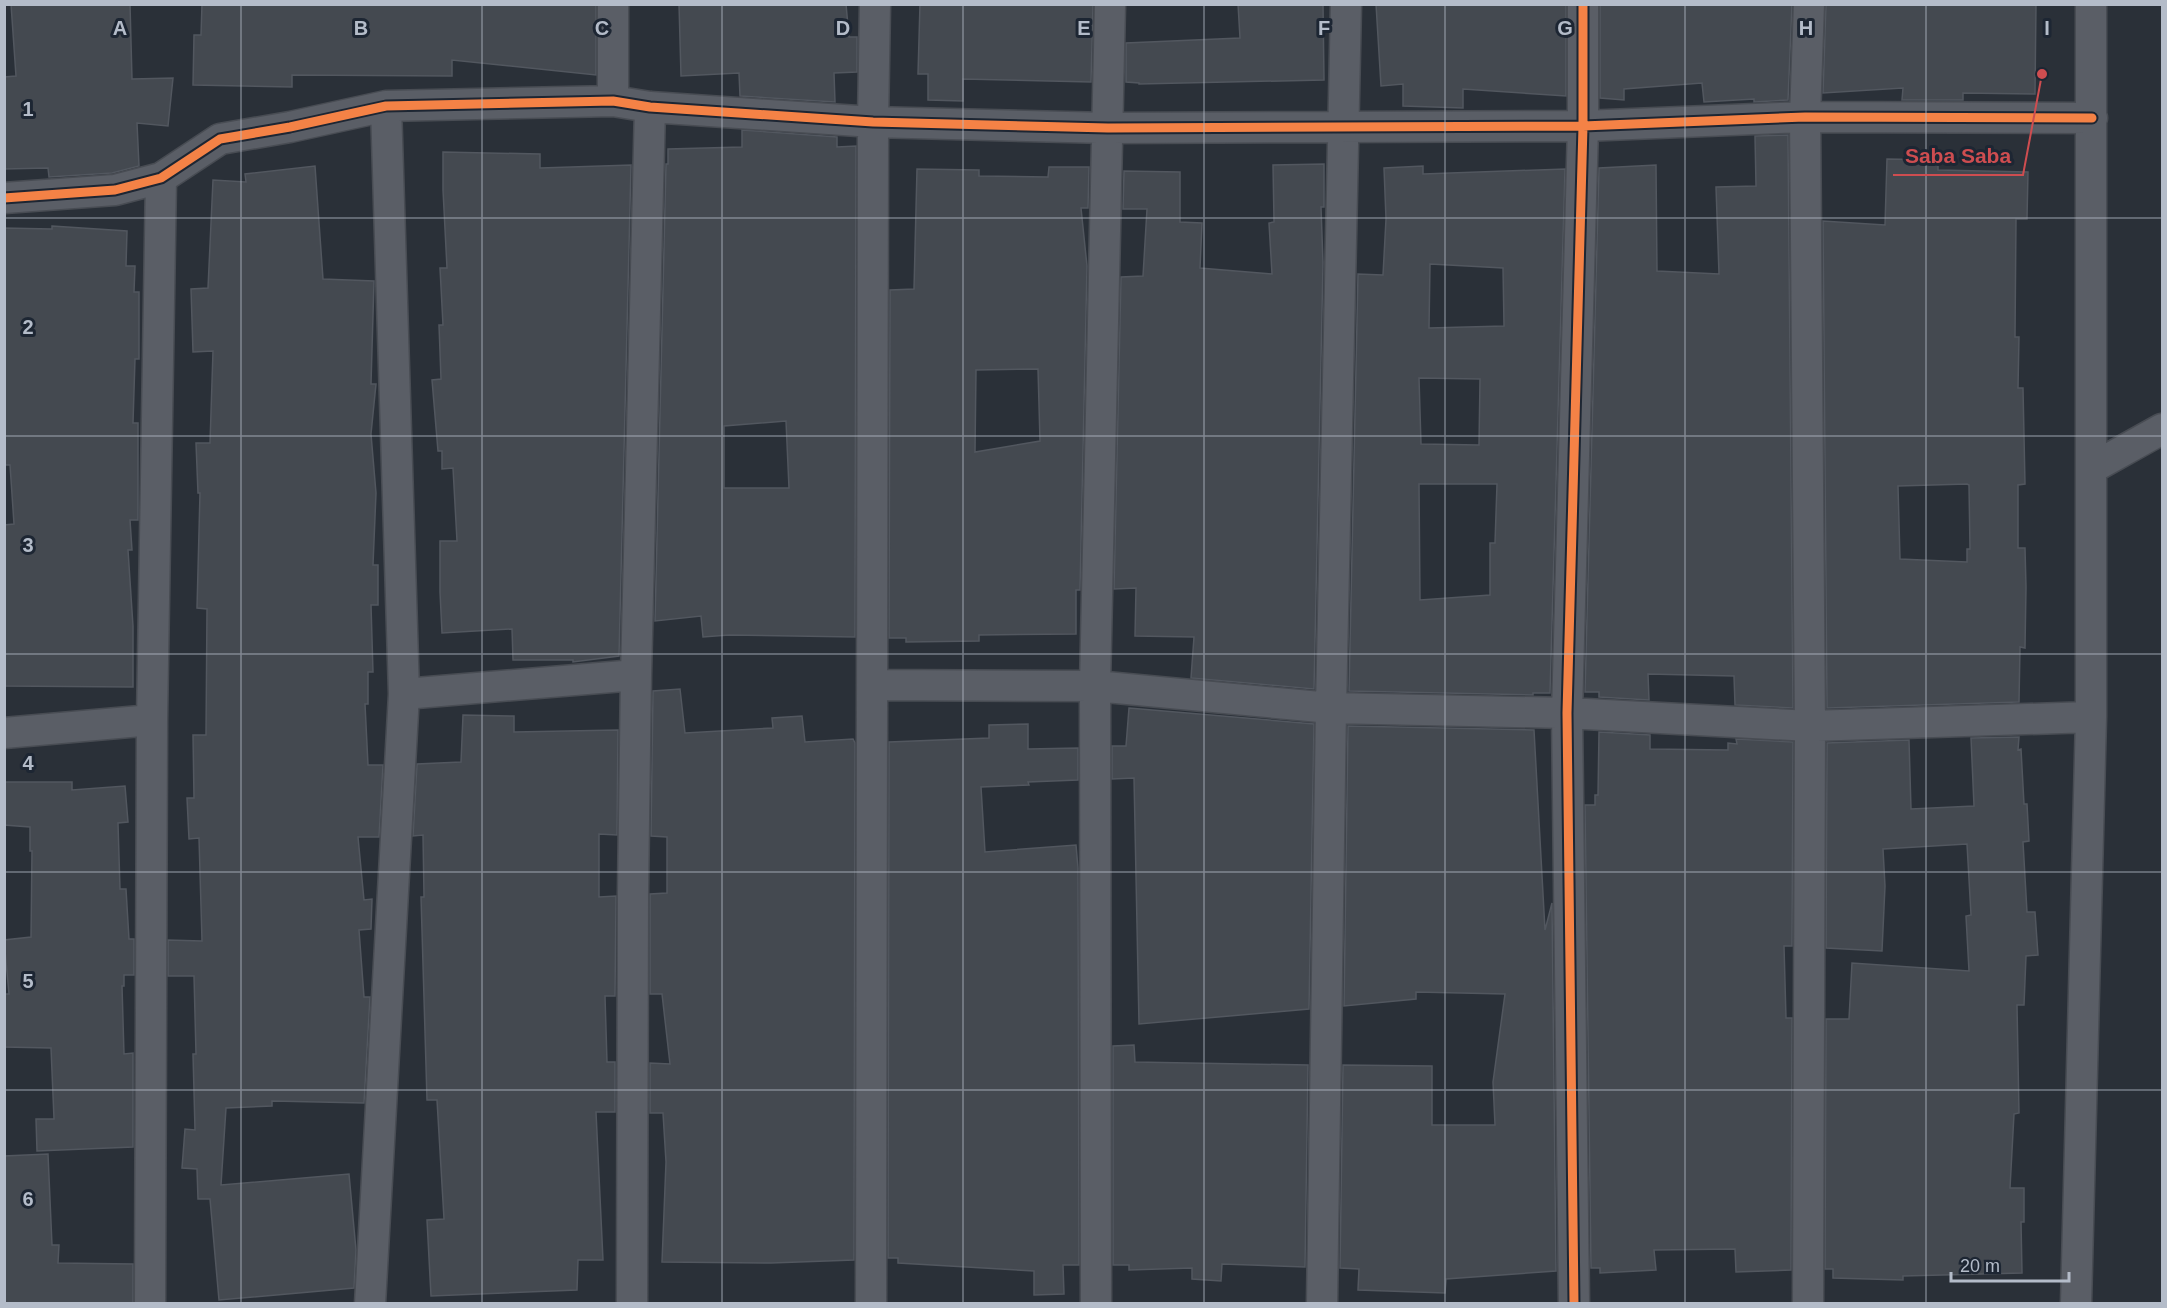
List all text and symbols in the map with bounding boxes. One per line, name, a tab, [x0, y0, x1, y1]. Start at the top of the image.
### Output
text: A	[113, 17, 127, 39]
text: B	[354, 17, 368, 39]
text: C	[595, 17, 609, 39]
text: D	[836, 17, 850, 39]
text: E	[1077, 17, 1091, 39]
text: F	[1318, 17, 1330, 39]
text: G	[1557, 17, 1573, 39]
text: H	[1799, 17, 1813, 39]
text: I	[2044, 17, 2050, 39]
text: 1	[22, 98, 34, 120]
callout: Saba Saba	[1893, 136, 2023, 175]
text: Saba Saba	[1905, 144, 2011, 167]
text: 2	[22, 316, 34, 338]
text: 3	[22, 534, 34, 556]
text: 4	[22, 752, 34, 774]
text: 5	[22, 970, 34, 992]
text: 6	[22, 1188, 34, 1210]
scale bar	[1951, 1245, 2070, 1283]
text: 20 m	[1960, 1256, 2000, 1276]

